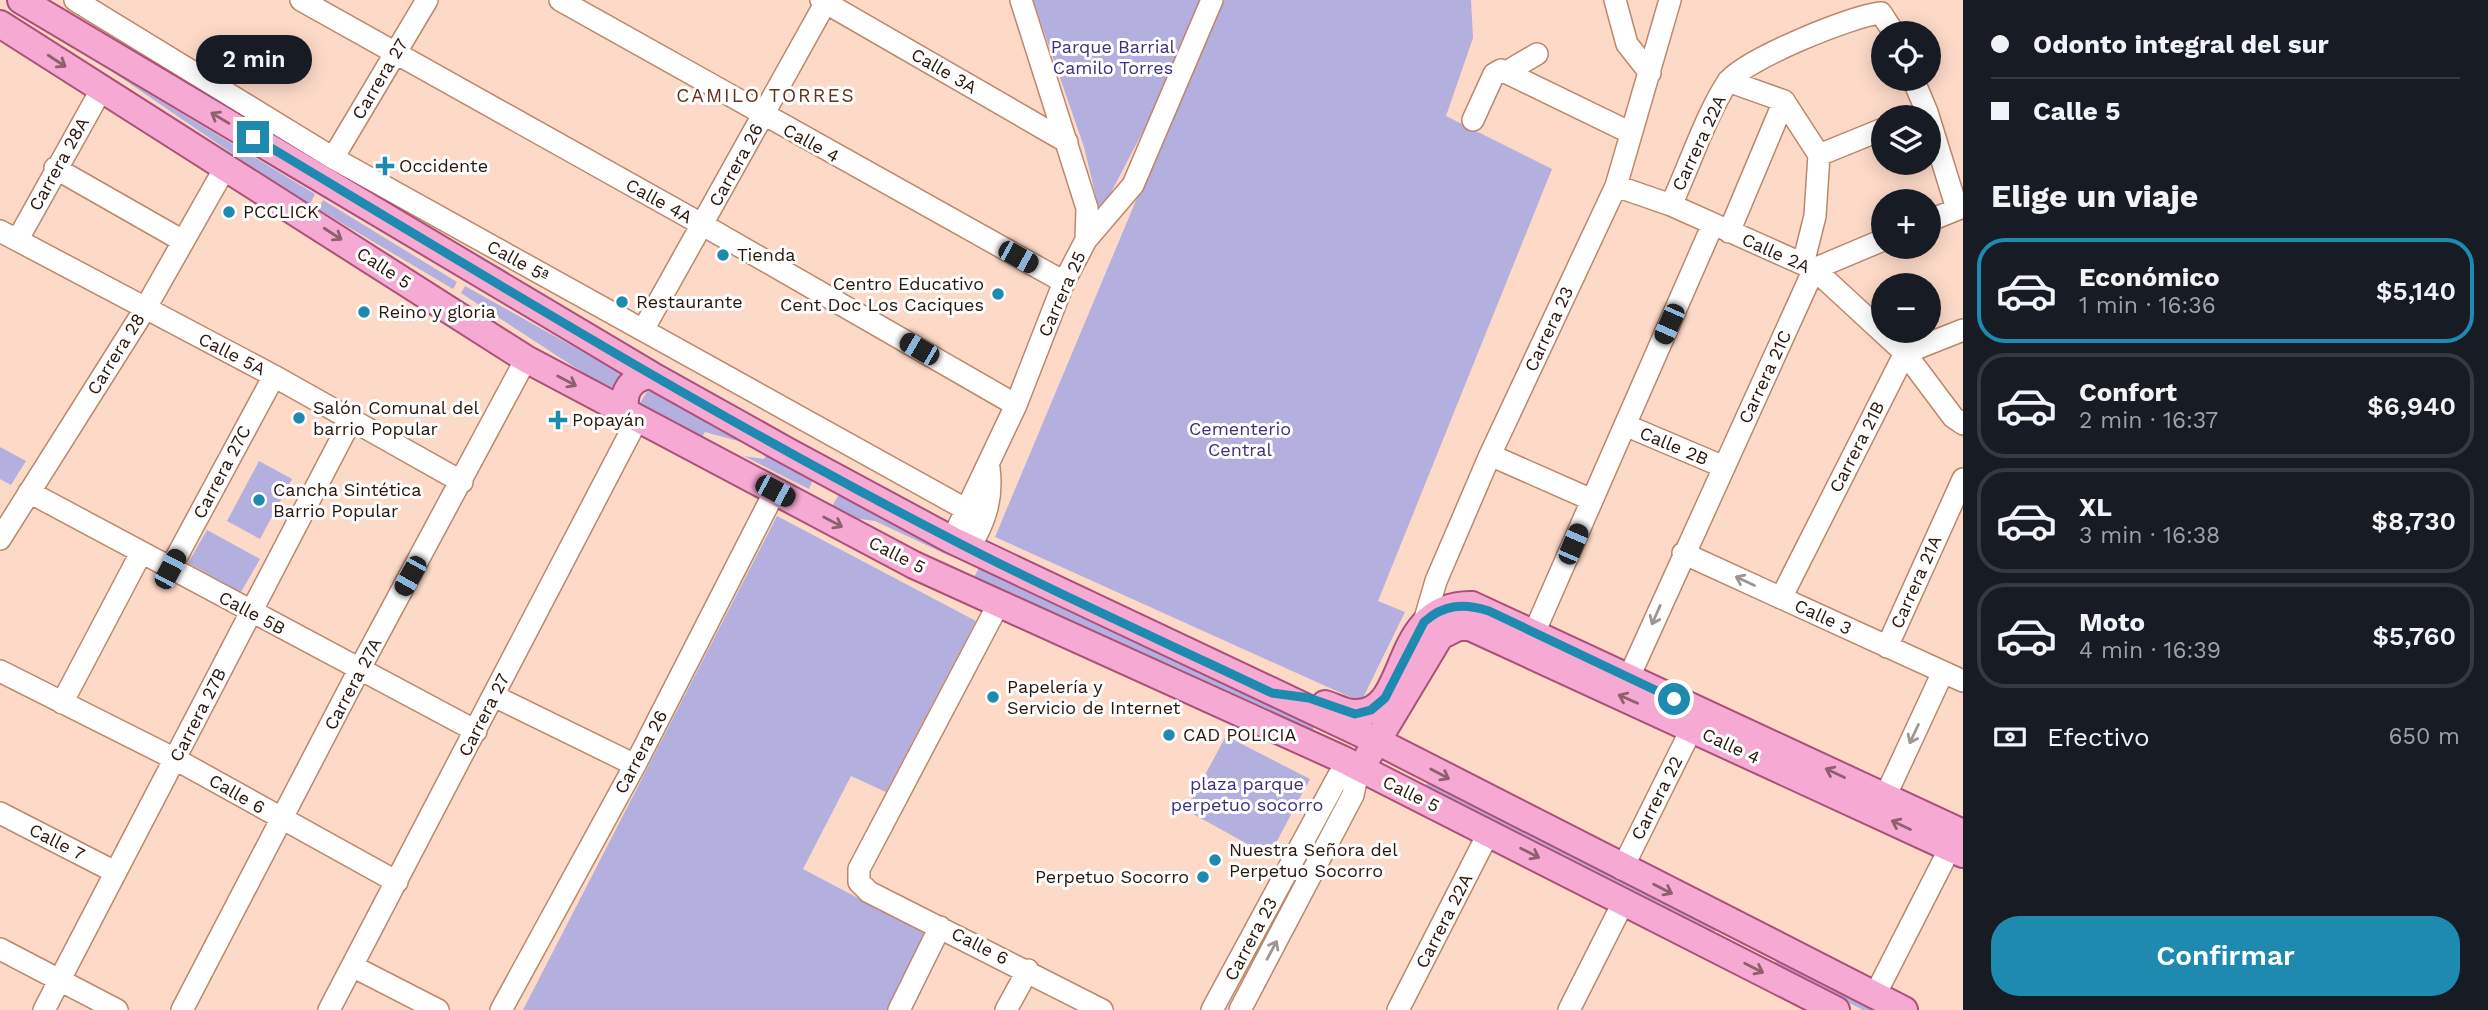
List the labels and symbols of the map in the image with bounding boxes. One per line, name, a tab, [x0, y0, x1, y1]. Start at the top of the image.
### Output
street label: Carrera 27	[347, 35, 412, 123]
callout: 2 min	[195, 36, 311, 85]
park label: Parque Barrial Camilo Torres	[1051, 36, 1176, 78]
street label: Calle 3A	[908, 43, 981, 98]
one-way arrow	[47, 54, 66, 68]
district label: CAMILO TORRES	[676, 84, 856, 107]
street label: Carrera 22A	[1667, 91, 1730, 194]
one-way arrow	[210, 111, 230, 125]
street label: Carrera 28A	[24, 113, 93, 214]
street label: Calle 4	[779, 119, 843, 167]
street label: Carrera 26	[704, 120, 767, 210]
route end	[237, 121, 269, 153]
place label: Occidente	[399, 155, 488, 176]
marker: Occidente	[377, 158, 393, 174]
street label: Calle 4A	[622, 174, 696, 227]
place label: PCCLICK	[243, 201, 319, 222]
marker: PCCLICK	[221, 204, 237, 220]
one-way arrow	[322, 228, 342, 242]
street label: Calle 2A	[1739, 228, 1814, 277]
street label: Calle 5ª	[484, 235, 553, 286]
car	[995, 238, 1042, 276]
street label: Calle 5	[353, 242, 415, 293]
place label: Tienda	[737, 244, 795, 265]
marker: Tienda	[715, 247, 731, 263]
street label: Carrera 25	[1033, 248, 1090, 340]
place label: Centro Educativo Cent Doc Los Caciques	[780, 273, 984, 315]
street label: Carrera 23	[1520, 283, 1577, 375]
marker: Centro Educativo Cent Doc Los Caciques	[990, 286, 1006, 302]
place label: Restaurante	[636, 291, 743, 312]
marker: Restaurante	[614, 294, 630, 310]
place label: Reino y gloria	[378, 301, 496, 322]
car	[1651, 301, 1688, 347]
marker: Reino y gloria	[356, 304, 372, 320]
street label: Carrera 28	[82, 309, 149, 398]
street label: Carrera 21C	[1734, 327, 1795, 427]
street label: Calle 5A	[195, 328, 269, 379]
car	[896, 329, 943, 369]
one-way arrow	[556, 374, 577, 388]
place label: Salón Comunal del barrio Popular	[313, 397, 480, 439]
street label: Carrera 21B	[1825, 398, 1889, 496]
place label: Popayán	[572, 409, 645, 430]
marker: Salón Comunal del barrio Popular	[291, 410, 307, 426]
marker: Popayán	[550, 412, 566, 428]
park label: Cementerio Central	[1189, 418, 1291, 460]
street label: Carrera 27C	[188, 421, 255, 522]
street label: Calle 2B	[1637, 422, 1712, 469]
car	[752, 472, 799, 510]
place label: Cancha Sintética Barrio Popular	[273, 479, 421, 521]
marker: Cancha Sintética Barrio Popular	[251, 492, 267, 508]
one-way arrow	[822, 515, 843, 529]
car	[1556, 521, 1591, 567]
street label: Calle 5	[865, 531, 929, 578]
street label: Carrera 21A	[1886, 532, 1945, 632]
car	[151, 546, 190, 592]
car	[391, 553, 430, 599]
one-way arrow	[1735, 574, 1756, 587]
street label: Calle 5B	[215, 586, 289, 639]
street label: Calle 3	[1791, 594, 1855, 639]
one-way arrow	[1649, 604, 1662, 625]
street label: Carrera 27A	[319, 634, 386, 733]
street label: Carrera 27B	[165, 664, 230, 765]
street label: Carrera 27	[454, 670, 513, 760]
place label: Papelería y Servicio de Internet	[1007, 676, 1181, 718]
route start	[1658, 683, 1690, 715]
marker: Papelería y Servicio de Internet	[985, 689, 1001, 705]
one-way arrow	[1618, 691, 1639, 705]
street label: Carrera 26	[610, 706, 671, 797]
street label: Calle 4	[1699, 723, 1763, 768]
one-way arrow	[1907, 723, 1921, 744]
place label: CAD POLICIA	[1183, 724, 1297, 745]
marker: CAD POLICIA	[1161, 727, 1177, 743]
street label: Carrera 22	[1626, 752, 1687, 843]
one-way arrow	[1824, 766, 1845, 779]
one-way arrow	[1429, 767, 1450, 781]
street label: Calle 6	[206, 769, 269, 818]
street label: Calle 5	[1379, 771, 1443, 816]
park label: plaza parque perpetuo socorro	[1171, 773, 1323, 815]
one-way arrow	[1891, 818, 1912, 831]
street label: Calle 7	[26, 819, 88, 864]
place label: Nuestra Señora del Perpetuo Socorro	[1229, 839, 1398, 881]
one-way arrow	[1519, 847, 1540, 860]
marker: Nuestra Señora del Perpetuo Socorro	[1207, 852, 1223, 868]
place label: Perpetuo Socorro	[1035, 866, 1189, 887]
marker: Perpetuo Socorro	[1195, 869, 1211, 885]
street label: Carrera 22A	[1411, 870, 1476, 972]
one-way arrow	[1653, 883, 1673, 897]
street label: Carrera 23	[1220, 894, 1281, 984]
street label: Calle 6	[948, 922, 1012, 969]
one-way arrow	[1265, 940, 1279, 960]
one-way arrow	[1743, 962, 1764, 975]

